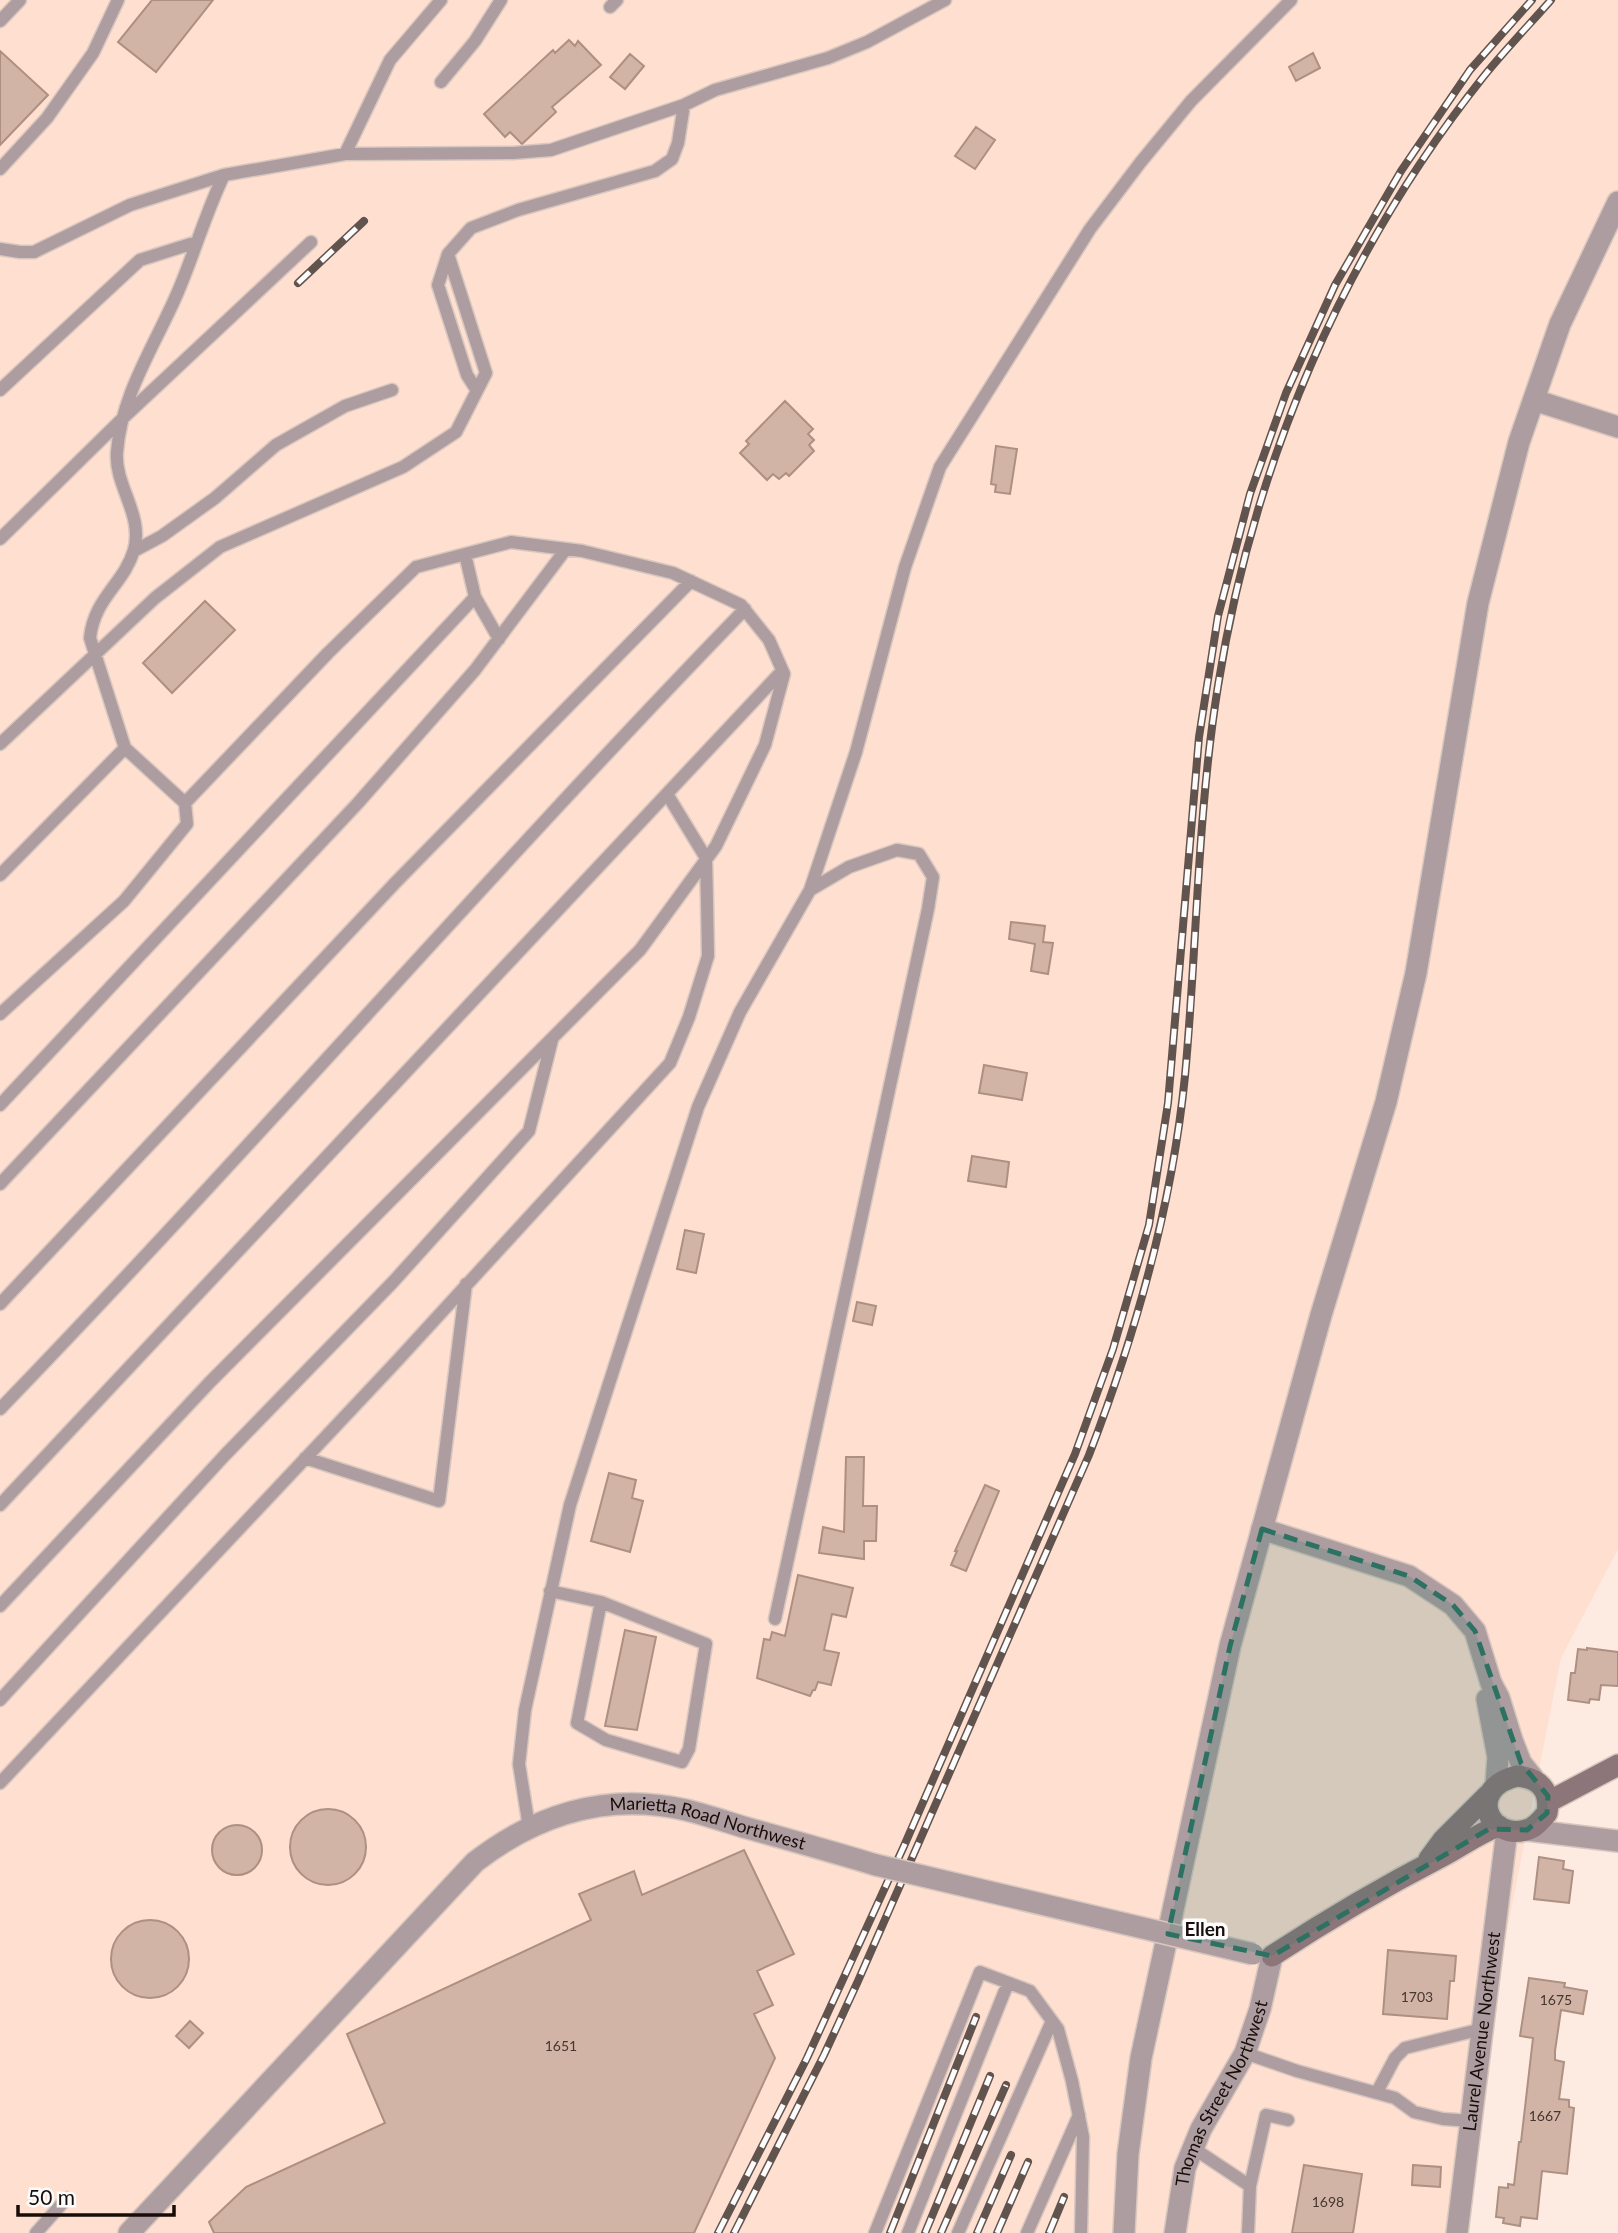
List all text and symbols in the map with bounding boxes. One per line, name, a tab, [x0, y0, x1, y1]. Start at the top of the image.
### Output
street label: Marietta Road Northwest	[609, 1792, 809, 1854]
district label: Ellen	[1184, 1917, 1226, 1940]
street label: Laurel Avenue Northwest	[1458, 1930, 1504, 2132]
house number: 1703	[1401, 1988, 1433, 2005]
house number: 1675	[1540, 1991, 1572, 2008]
street label: Thomas Street Northwest	[1170, 1998, 1272, 2188]
house number: 1651	[545, 2037, 577, 2054]
house number: 1667	[1529, 2107, 1561, 2124]
scale bar	[18, 2174, 173, 2218]
text: 50 m	[28, 2184, 75, 2209]
house number: 1698	[1312, 2193, 1344, 2210]

